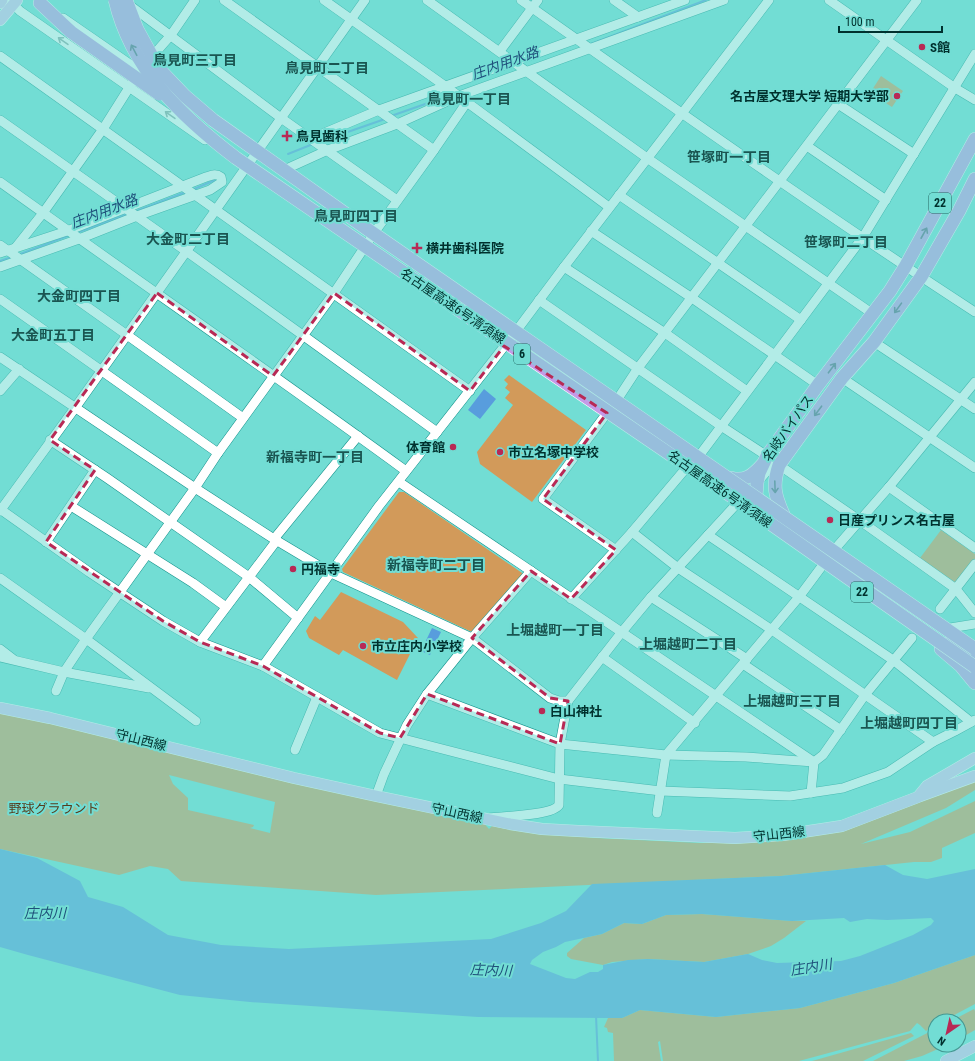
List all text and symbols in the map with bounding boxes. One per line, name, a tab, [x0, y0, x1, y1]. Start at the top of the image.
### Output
scale bar	[839, 8, 942, 34]
text: 100 m	[845, 15, 875, 29]
one-way arrow	[58, 37, 69, 45]
place label: S館	[930, 40, 950, 55]
marker: S館	[917, 42, 927, 52]
water label: 庄内用水路	[469, 43, 542, 82]
one-way arrow	[130, 44, 137, 56]
district label: 鳥見町三丁目	[153, 52, 237, 68]
district label: 鳥見町二丁目	[285, 60, 369, 76]
place label: 名古屋文理大学 短期大学部	[730, 89, 889, 104]
district label: 鳥見町一丁目	[427, 91, 511, 107]
marker: 名古屋文理大学 短期大学部	[892, 91, 902, 101]
one-way arrow	[164, 111, 175, 119]
place label: 鳥見歯科	[296, 129, 348, 144]
marker: 鳥見歯科	[281, 130, 293, 142]
district label: 笹塚町一丁目	[687, 149, 771, 165]
water label: 庄内用水路	[68, 191, 140, 231]
road number: 22	[929, 193, 951, 213]
district label: 鳥見町四丁目	[314, 208, 398, 224]
one-way arrow	[921, 227, 928, 239]
district label: 大金町二丁目	[146, 231, 230, 247]
district label: 笹塚町二丁目	[804, 234, 888, 250]
place label: 横井歯科医院	[426, 241, 504, 256]
marker: 横井歯科医院	[411, 242, 423, 254]
street label: 名古屋高速6号清須線	[398, 265, 508, 347]
district label: 大金町四丁目	[37, 288, 121, 304]
one-way arrow	[894, 303, 902, 314]
district label: 大金町五丁目	[11, 327, 95, 343]
road number: 6	[514, 344, 530, 364]
one-way arrow	[827, 362, 836, 373]
street label: 名岐バイパス	[760, 392, 816, 464]
one-way arrow	[814, 405, 822, 416]
place label: 体育館	[406, 440, 445, 455]
marker: 体育館	[448, 442, 458, 452]
place label: 市立名塚中学校	[508, 445, 599, 460]
marker: 市立名塚中学校	[495, 447, 505, 457]
street label: 名古屋高速6号清須線	[665, 447, 775, 531]
district label: 新福寺町一丁目	[266, 449, 364, 465]
one-way arrow	[771, 480, 779, 493]
place label: 日産プリンス名古屋	[838, 513, 955, 528]
marker: 日産プリンス名古屋	[825, 515, 835, 525]
district label: 新福寺町二丁目	[387, 557, 485, 573]
place label: 円福寺	[301, 562, 340, 577]
marker: 円福寺	[288, 564, 298, 574]
road number: 22	[851, 582, 873, 602]
district label: 上堀越町一丁目	[506, 622, 604, 638]
district label: 上堀越町二丁目	[639, 636, 737, 652]
place label: 市立庄内小学校	[371, 639, 462, 654]
marker: 市立庄内小学校	[358, 641, 368, 651]
district label: 上堀越町三丁目	[743, 693, 841, 709]
place label: 白山神社	[550, 704, 602, 719]
marker: 白山神社	[537, 706, 547, 716]
district label: 上堀越町四丁目	[860, 715, 958, 731]
street label: 守山西線	[114, 726, 168, 754]
street label: 守山西線	[430, 800, 484, 826]
park label: 野球グラウンド	[8, 801, 100, 816]
street label: 守山西線	[752, 824, 806, 844]
water label: 庄内川	[24, 905, 68, 921]
water label: 庄内川	[789, 956, 835, 978]
water label: 庄内川	[470, 961, 514, 979]
north arrow	[927, 1013, 967, 1053]
text: N	[935, 1033, 948, 1048]

